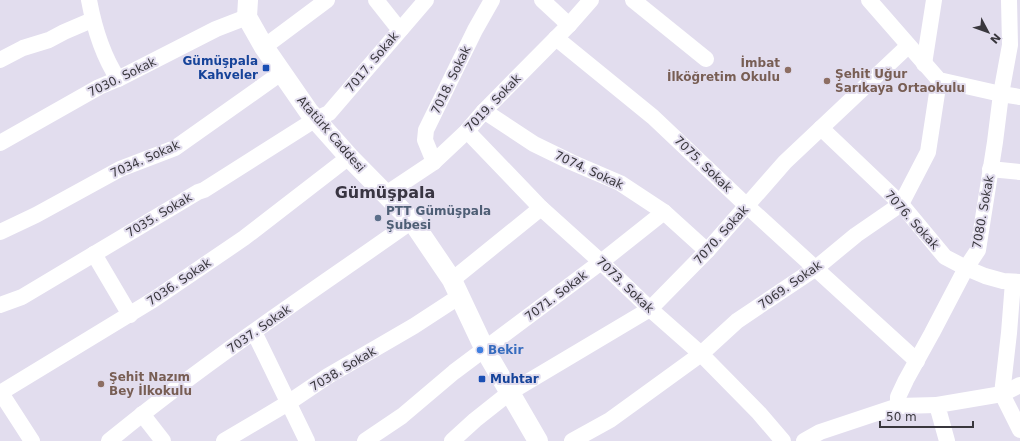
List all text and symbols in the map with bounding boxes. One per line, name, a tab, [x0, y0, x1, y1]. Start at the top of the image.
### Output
north arrow	[968, 12, 1008, 52]
street label: 7017. Sokak	[343, 29, 401, 95]
text: N	[987, 30, 1003, 46]
street label: 7018. Sokak	[428, 44, 474, 116]
street label: 7030. Sokak	[86, 54, 158, 100]
place label: Gümüşpala Kahveler	[183, 54, 258, 82]
place label: İmbat İlköğretim Okulu	[667, 55, 780, 84]
marker: Gümüşpala Kahveler	[261, 63, 271, 73]
marker: İmbat İlköğretim Okulu	[783, 65, 793, 75]
place label: Şehit Uğur Sarıkaya Ortaokulu	[835, 67, 965, 95]
street label: 7019. Sokak	[462, 71, 524, 135]
marker: Şehit Uğur Sarıkaya Ortaokulu	[822, 76, 832, 86]
street label: Atatürk Caddesi	[294, 93, 368, 175]
street label: 7075. Sokak	[671, 133, 735, 195]
street label: 7034. Sokak	[108, 138, 182, 180]
street label: 7074. Sokak	[552, 148, 626, 192]
street label: 7080. Sokak	[970, 174, 996, 250]
district label: Gümüşpala	[335, 183, 435, 202]
street label: 7076. Sokak	[882, 188, 942, 252]
street label: 7035. Sokak	[124, 190, 194, 240]
street label: 7070. Sokak	[691, 203, 751, 267]
place label: PTT Gümüşpala Şubesi	[386, 204, 491, 232]
marker: PTT Gümüşpala Şubesi	[373, 213, 383, 223]
street label: 7073. Sokak	[593, 254, 657, 316]
street label: 7036. Sokak	[144, 255, 214, 309]
street label: 7069. Sokak	[756, 258, 824, 312]
street label: 7071. Sokak	[522, 268, 590, 324]
street label: 7037. Sokak	[225, 302, 293, 356]
place label: Bekir	[488, 343, 523, 357]
street label: 7038. Sokak	[308, 344, 378, 394]
marker: Bekir	[475, 345, 485, 355]
place label: Şehit Nazım Bey İlkokulu	[109, 370, 192, 398]
place label: Muhtar	[490, 372, 539, 386]
marker: Muhtar	[477, 374, 487, 384]
marker: Şehit Nazım Bey İlkokulu	[96, 379, 106, 389]
scale bar	[880, 403, 973, 429]
text: 50 m	[886, 410, 917, 424]

